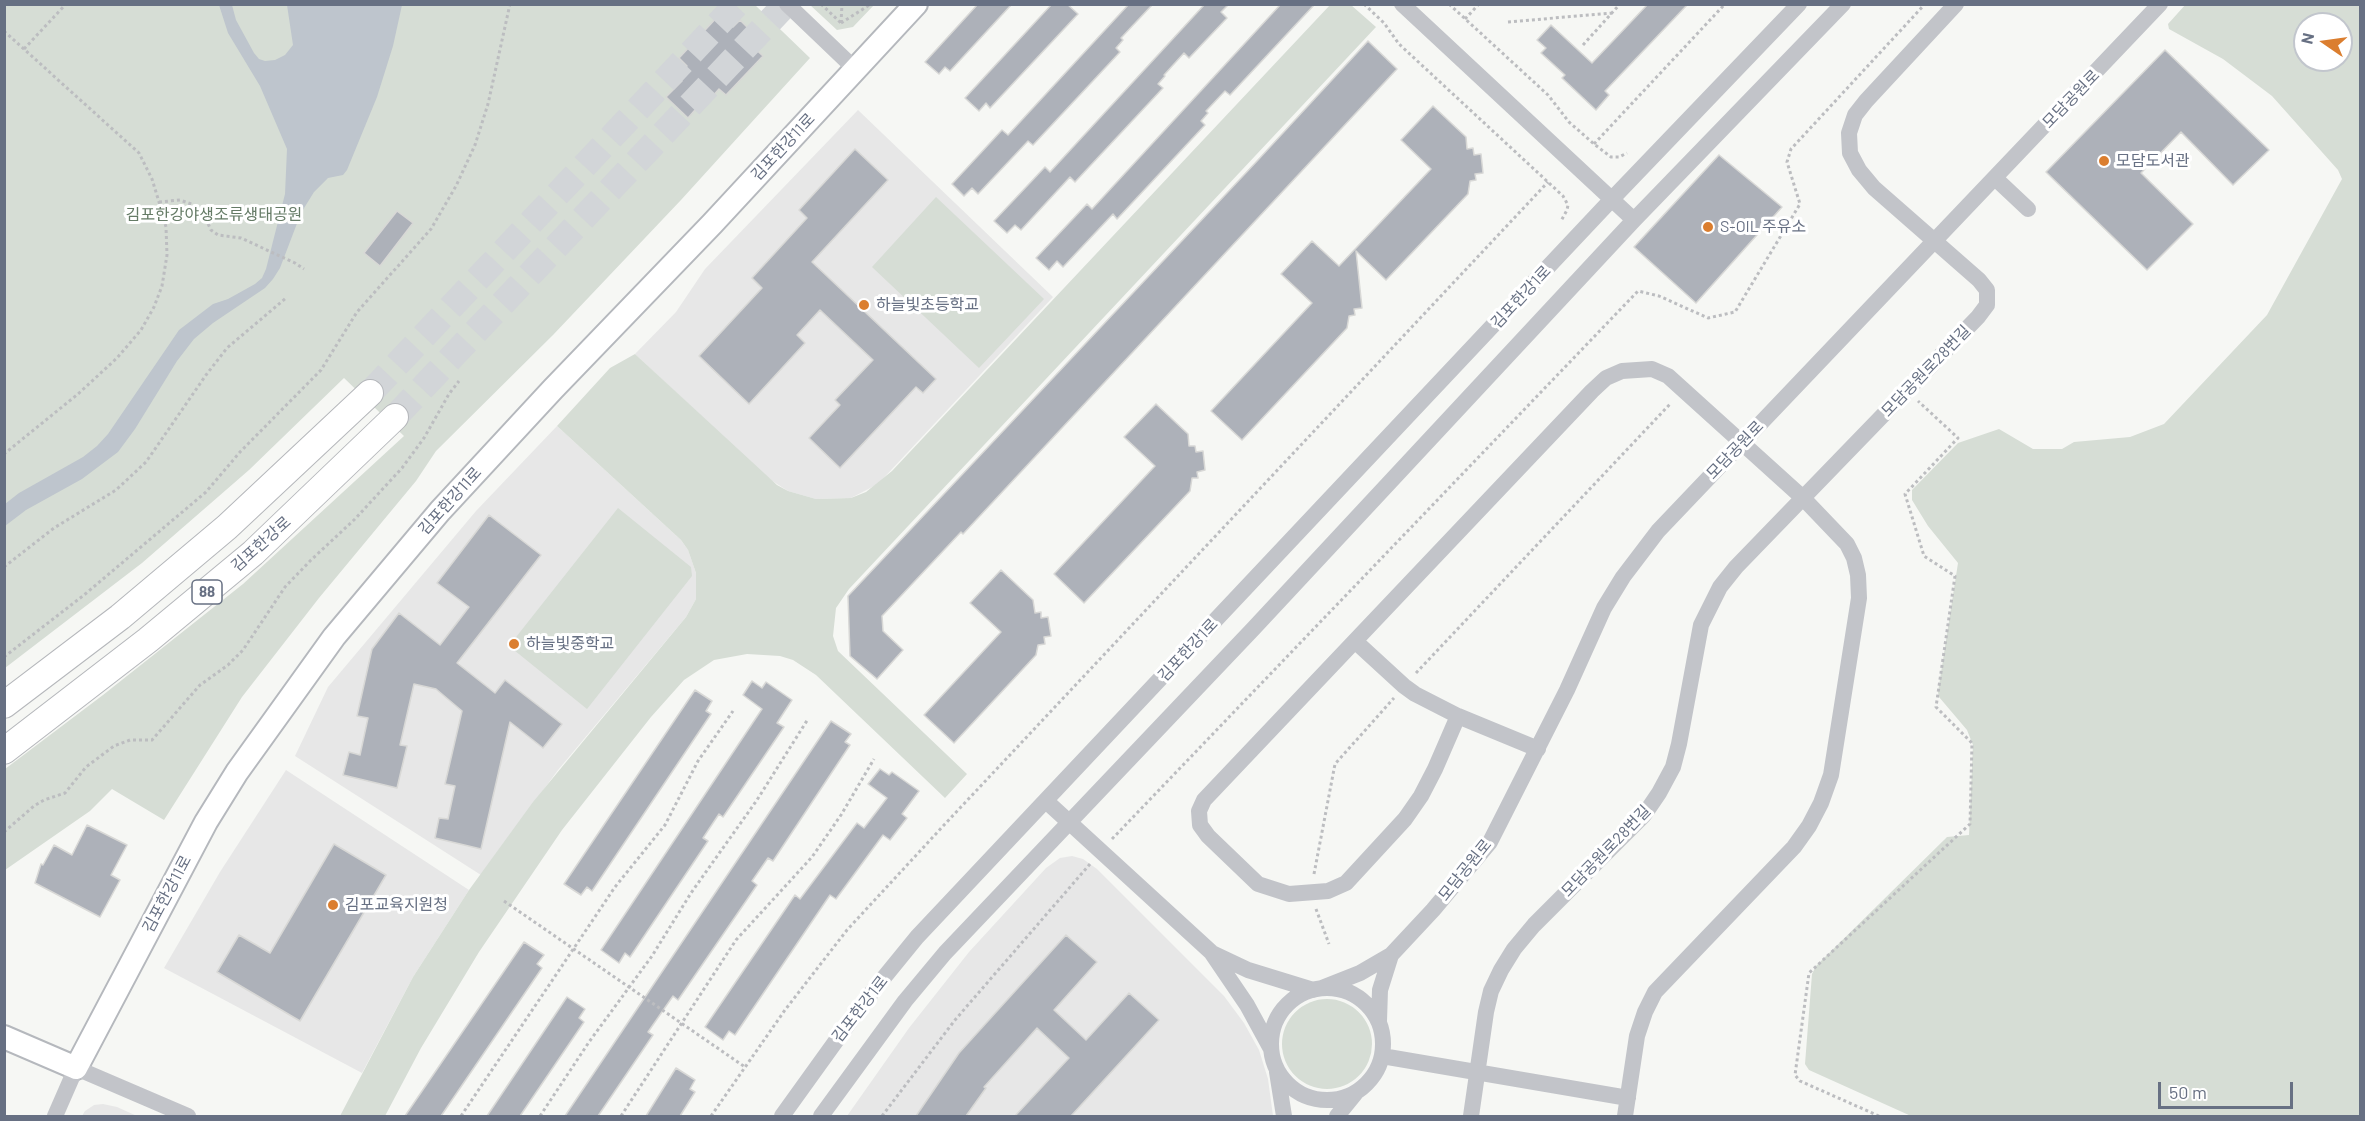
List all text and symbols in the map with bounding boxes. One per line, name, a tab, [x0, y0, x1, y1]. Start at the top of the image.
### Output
north arrow	[2293, 12, 2353, 72]
text: N	[2296, 31, 2317, 46]
street label: 모담공원로	[2039, 66, 2103, 132]
street label: 김포한강11로	[747, 109, 819, 185]
place label: 모담도서관	[2116, 151, 2190, 171]
marker: 모담도서관	[2097, 154, 2111, 168]
park label: 김포한강야생조류생태공원	[126, 205, 302, 225]
place label: S-OIL 주유소	[1720, 217, 1806, 237]
marker: S-OIL 주유소	[1701, 220, 1715, 234]
street label: 김포한강1로	[1487, 261, 1555, 333]
place label: 하늘빛초등학교	[876, 295, 979, 315]
marker: 하늘빛초등학교	[857, 298, 871, 312]
street label: 모담공원로28번길	[1877, 321, 1975, 421]
street label: 모담공원로	[1703, 417, 1767, 483]
street label: 김포한강11로	[414, 463, 486, 539]
street label: 김포한강로	[227, 512, 295, 576]
road number: 88	[192, 580, 222, 604]
street label: 김포한강1로	[1154, 614, 1222, 686]
place label: 하늘빛중학교	[526, 634, 614, 654]
marker: 하늘빛중학교	[507, 637, 521, 651]
street label: 모담공원로28번길	[1557, 801, 1655, 901]
street label: 모담공원로	[1434, 835, 1496, 905]
street label: 김포한강11로	[139, 852, 195, 936]
place label: 김포교육지원청	[345, 895, 448, 915]
marker: 김포교육지원청	[326, 898, 340, 912]
street label: 김포한강1로	[828, 972, 892, 1046]
scale bar	[2161, 1070, 2296, 1108]
text: 50 m	[2169, 1081, 2207, 1103]

